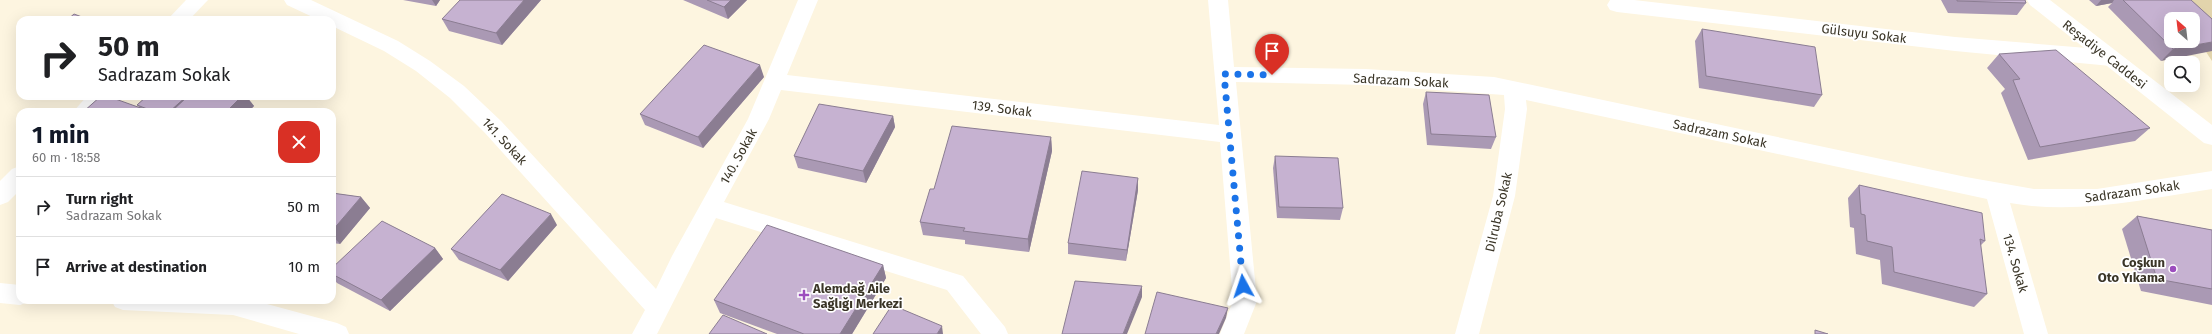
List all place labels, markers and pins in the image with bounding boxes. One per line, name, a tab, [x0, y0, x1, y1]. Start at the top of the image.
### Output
pin	[1255, 34, 1289, 75]
place label: Coşkun Oto Yıkama	[2098, 255, 2165, 285]
marker: Coşkun Oto Yıkama	[2168, 264, 2178, 274]
place label: Alemdağ Aile Sağlığı Merkezi	[812, 281, 903, 311]
marker: Alemdağ Aile Sağlığı Merkezi	[798, 289, 810, 301]

